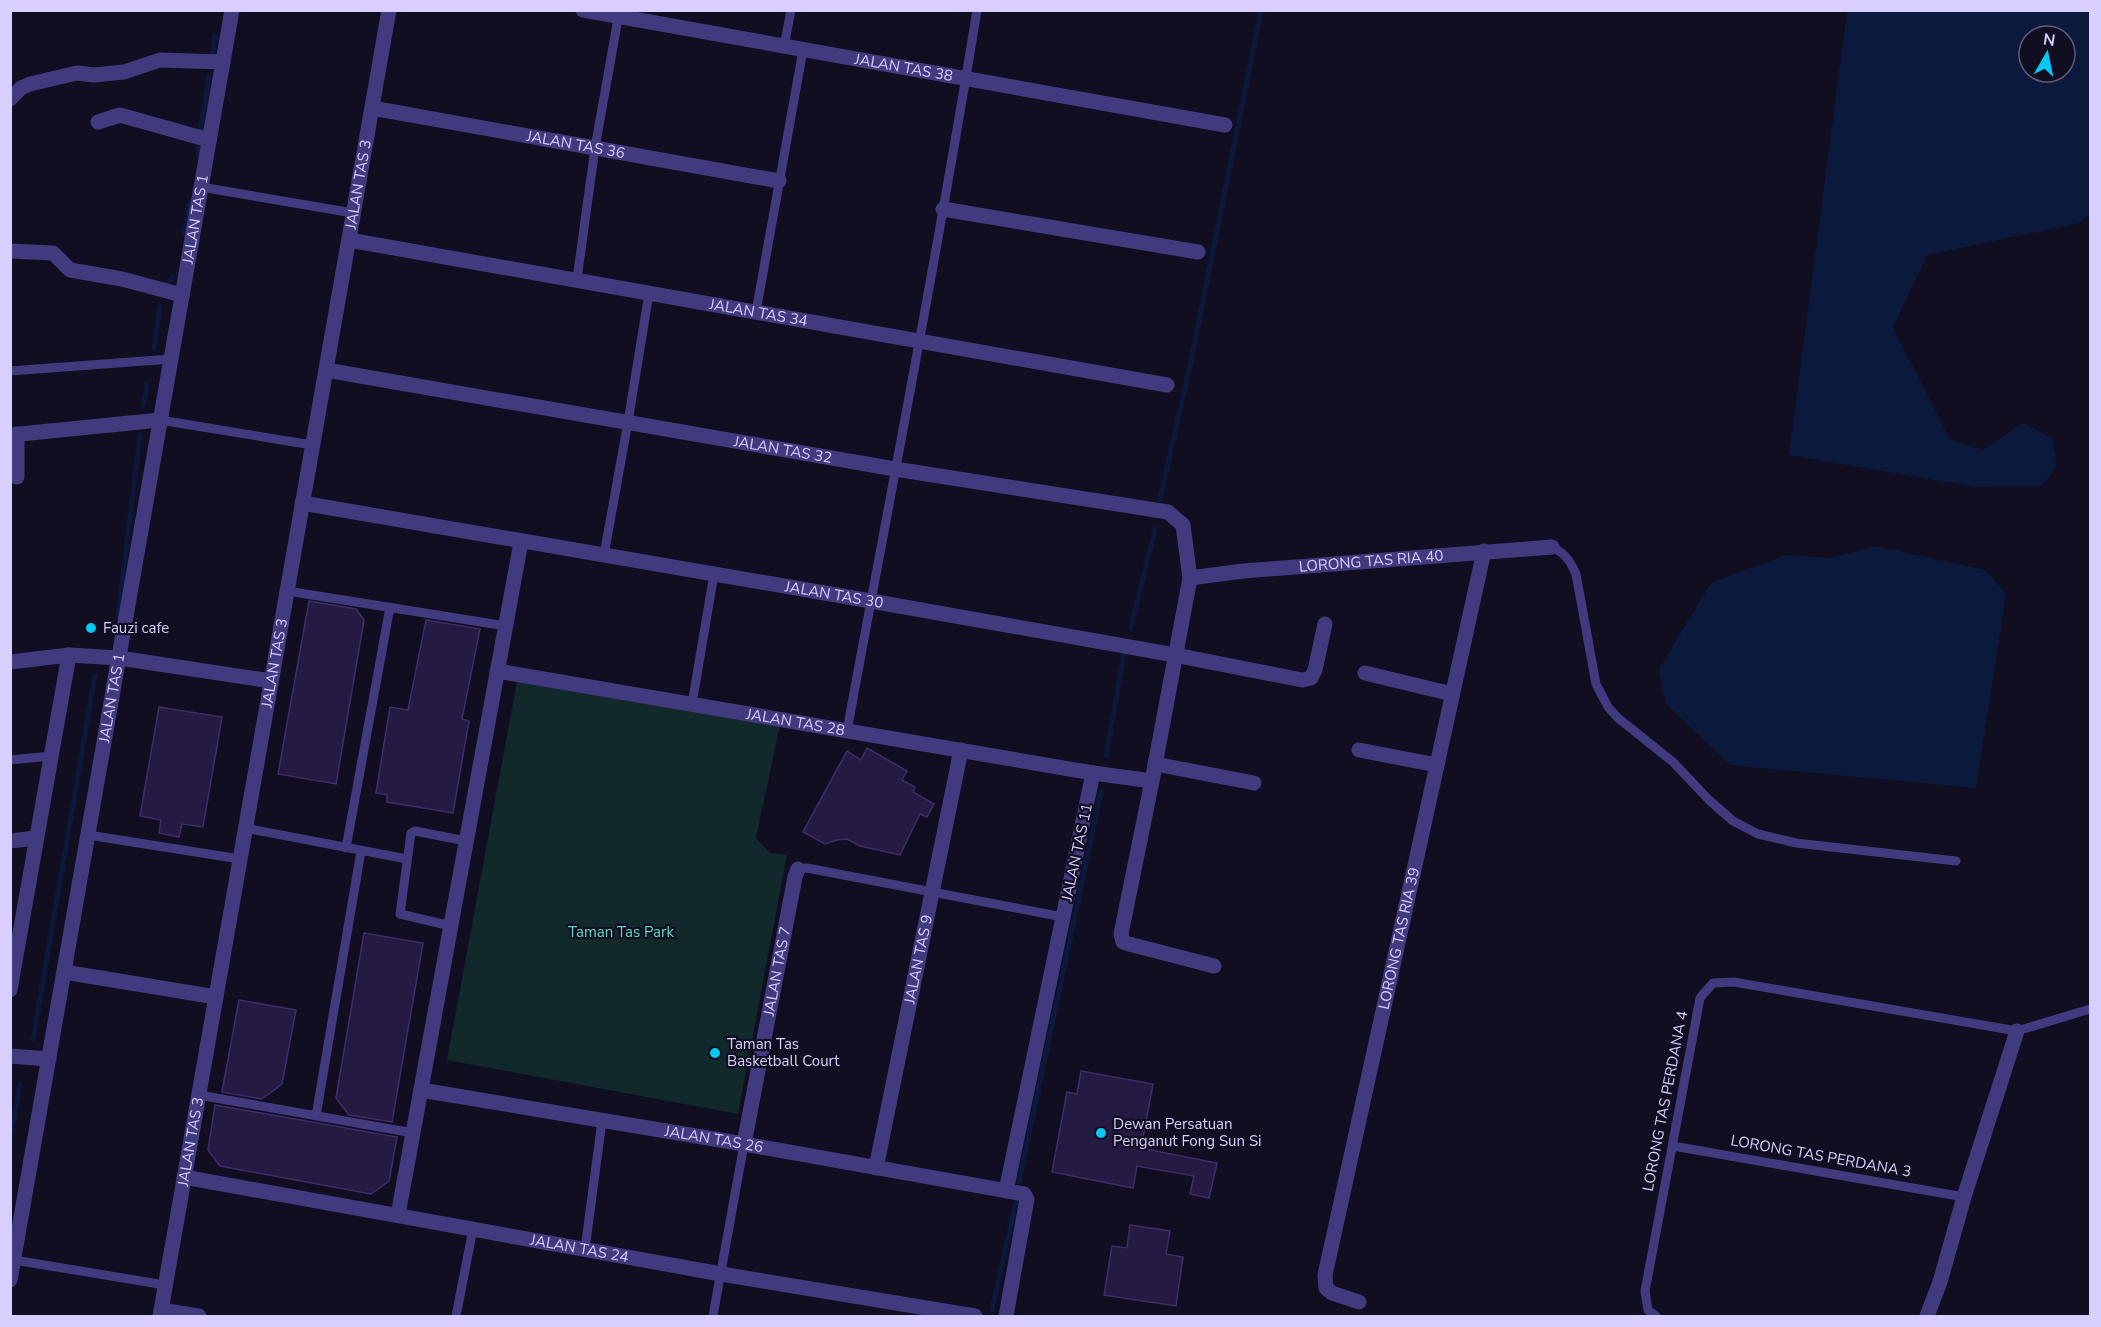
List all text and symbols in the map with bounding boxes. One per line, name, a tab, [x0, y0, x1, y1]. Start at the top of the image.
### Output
north arrow	[2017, 24, 2077, 84]
text: N	[2042, 28, 2057, 52]
street label: JALAN TAS 38	[852, 49, 955, 86]
street label: JALAN TAS 36	[524, 126, 626, 163]
street label: JALAN TAS 3	[341, 138, 376, 232]
street label: JALAN TAS 1	[178, 173, 213, 266]
street label: JALAN TAS 34	[707, 294, 809, 331]
street label: JALAN TAS 32	[731, 431, 834, 468]
street label: LORONG TAS RIA 40	[1298, 545, 1444, 577]
street label: JALAN TAS 30	[782, 576, 885, 613]
street label: JALAN TAS 3	[257, 617, 292, 710]
place label: Fauzi cafe	[103, 618, 169, 638]
marker: Fauzi cafe	[84, 621, 98, 635]
street label: JALAN TAS 1	[94, 652, 129, 745]
street label: JALAN TAS 28	[744, 704, 846, 740]
street label: JALAN TAS 11	[1057, 801, 1097, 904]
street label: LORONG TAS RIA 39	[1374, 865, 1424, 1011]
street label: JALAN TAS 9	[899, 913, 937, 1007]
park label: Taman Tas Park	[568, 922, 674, 942]
street label: JALAN TAS 7	[759, 925, 795, 1018]
street label: LORONG TAS PERDANA 4	[1638, 1009, 1692, 1193]
place label: Taman Tas Basketball Court	[727, 1034, 840, 1071]
marker: Taman Tas Basketball Court	[708, 1046, 722, 1060]
street label: JALAN TAS 3	[173, 1095, 208, 1189]
place label: Dewan Persatuan Penganut Fong Sun Si	[1113, 1114, 1262, 1151]
street label: JALAN TAS 26	[662, 1121, 765, 1157]
marker: Dewan Persatuan Penganut Fong Sun Si	[1094, 1126, 1108, 1140]
street label: LORONG TAS PERDANA 3	[1729, 1130, 1913, 1182]
street label: JALAN TAS 24	[528, 1230, 630, 1267]

